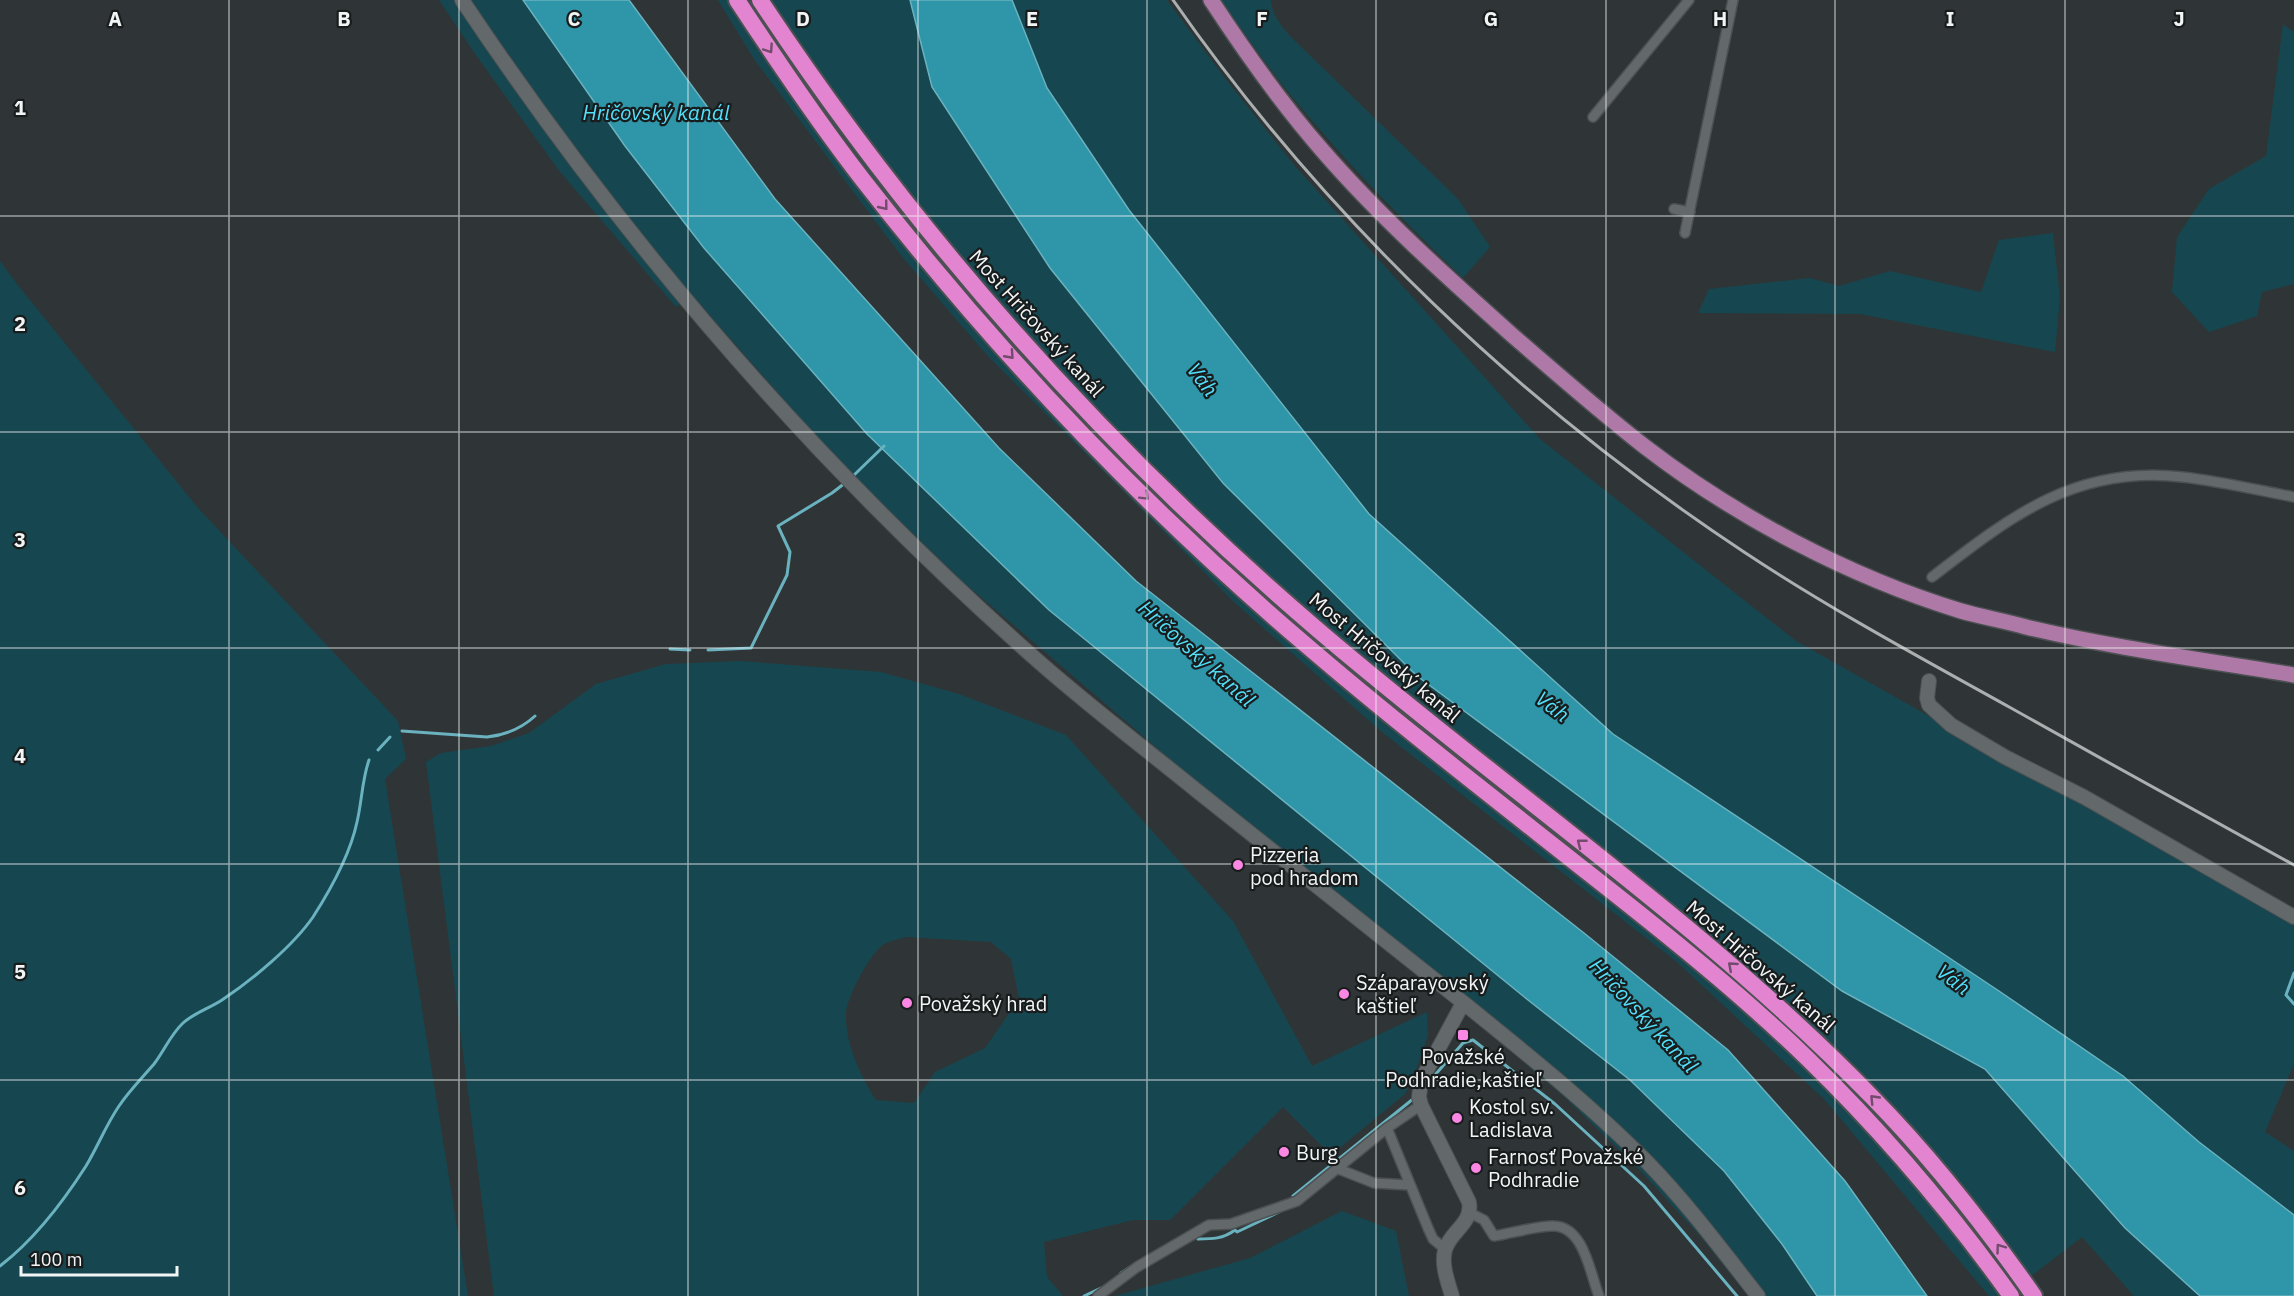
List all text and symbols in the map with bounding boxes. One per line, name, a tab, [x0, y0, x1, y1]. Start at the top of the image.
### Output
text: A	[108, 5, 122, 32]
text: B	[337, 5, 351, 32]
text: C	[567, 5, 581, 32]
text: D	[796, 5, 810, 32]
text: E	[1026, 5, 1038, 32]
text: F	[1256, 5, 1268, 32]
text: G	[1484, 5, 1498, 32]
text: H	[1713, 5, 1727, 32]
text: I	[1946, 5, 1954, 32]
text: J	[2173, 5, 2185, 32]
one-way arrow	[762, 42, 773, 53]
text: 1	[14, 94, 26, 121]
water label: Hričovský kanál	[582, 98, 730, 126]
one-way arrow	[876, 200, 887, 211]
street label: Most Hričovský kanál	[964, 243, 1110, 403]
text: 2	[14, 310, 26, 337]
one-way arrow	[1003, 348, 1014, 359]
water label: Váh	[1181, 356, 1225, 402]
one-way arrow	[1138, 489, 1148, 500]
text: 3	[14, 526, 26, 553]
street label: Most Hričovský kanál	[1304, 586, 1466, 728]
water label: Hričovský kanál	[1133, 593, 1261, 713]
water label: Váh	[1530, 684, 1576, 728]
text: 4	[14, 742, 26, 769]
one-way arrow	[1577, 839, 1588, 850]
place label: Pizzeria pod hradom	[1250, 841, 1359, 891]
marker: Pizzeria pod hradom	[1231, 858, 1245, 872]
street label: Most Hričovský kanál	[1681, 894, 1841, 1038]
water label: Hričovský kanál	[1584, 952, 1705, 1079]
water label: Váh	[1931, 957, 1977, 1001]
text: 5	[14, 958, 26, 985]
one-way arrow	[1728, 962, 1739, 973]
place label: Száparayovský kaštieľ	[1356, 969, 1489, 1019]
marker: Száparayovský kaštieľ	[1337, 987, 1351, 1001]
place label: Považský hrad	[919, 990, 1047, 1017]
marker: Považský hrad	[900, 996, 914, 1010]
marker: Považské Podhradie,kaštieľ	[1456, 1028, 1470, 1042]
place label: Považské Podhradie,kaštieľ	[1385, 1043, 1542, 1093]
place label: Kostol sv. Ladislava	[1469, 1093, 1554, 1143]
one-way arrow	[1871, 1096, 1882, 1107]
marker: Kostol sv. Ladislava	[1450, 1111, 1464, 1125]
place label: Burg	[1296, 1139, 1338, 1166]
place label: Farnosť Považské Podhradie	[1488, 1143, 1644, 1193]
marker: Burg	[1277, 1145, 1291, 1159]
marker: Farnosť Považské Podhradie	[1469, 1161, 1483, 1175]
text: 6	[14, 1174, 26, 1201]
scale bar	[21, 1239, 177, 1277]
one-way arrow	[1996, 1244, 2007, 1255]
text: 100 m	[30, 1248, 82, 1271]

